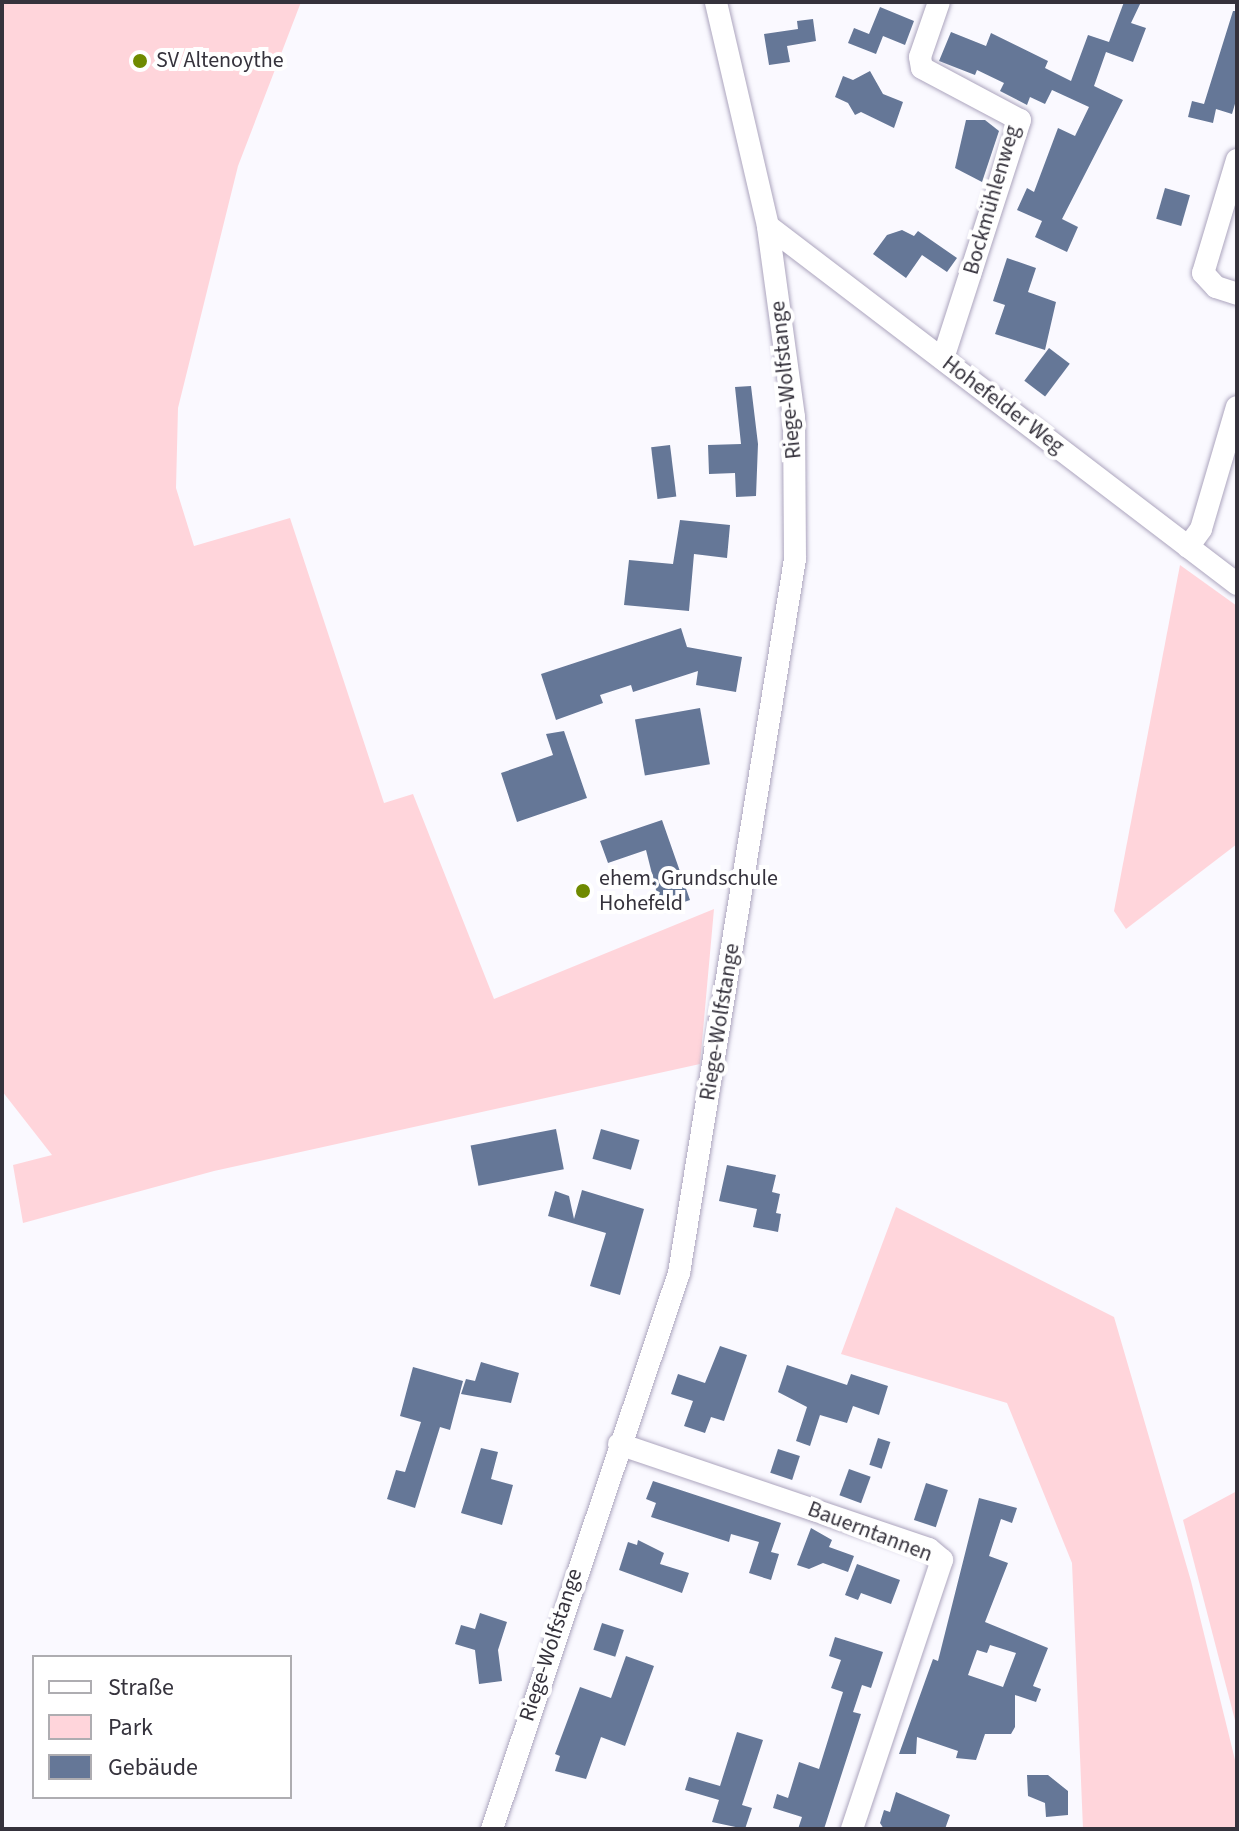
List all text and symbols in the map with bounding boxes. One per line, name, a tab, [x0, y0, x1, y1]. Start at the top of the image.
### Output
place label: SV Altenoythe	[156, 48, 284, 74]
marker: SV Altenoythe	[131, 52, 149, 70]
street label: Bockmühlenweg	[958, 122, 1026, 278]
street label: Riege-Wolfstange	[765, 300, 807, 460]
street label: Hohefelder Weg	[937, 351, 1069, 459]
place label: ehem. Grundschule Hohefeld	[599, 865, 778, 916]
marker: ehem. Grundschule Hohefeld	[574, 882, 592, 900]
street label: Riege-Wolfstange	[695, 941, 745, 1103]
street label: Bauerntannen	[804, 1496, 936, 1568]
street label: Riege-Wolfstange	[514, 1565, 588, 1725]
legend	[32, 1655, 292, 1799]
text: Straße	[108, 1670, 174, 1705]
text: Park	[108, 1710, 153, 1745]
text: Gebäude	[108, 1750, 198, 1785]

